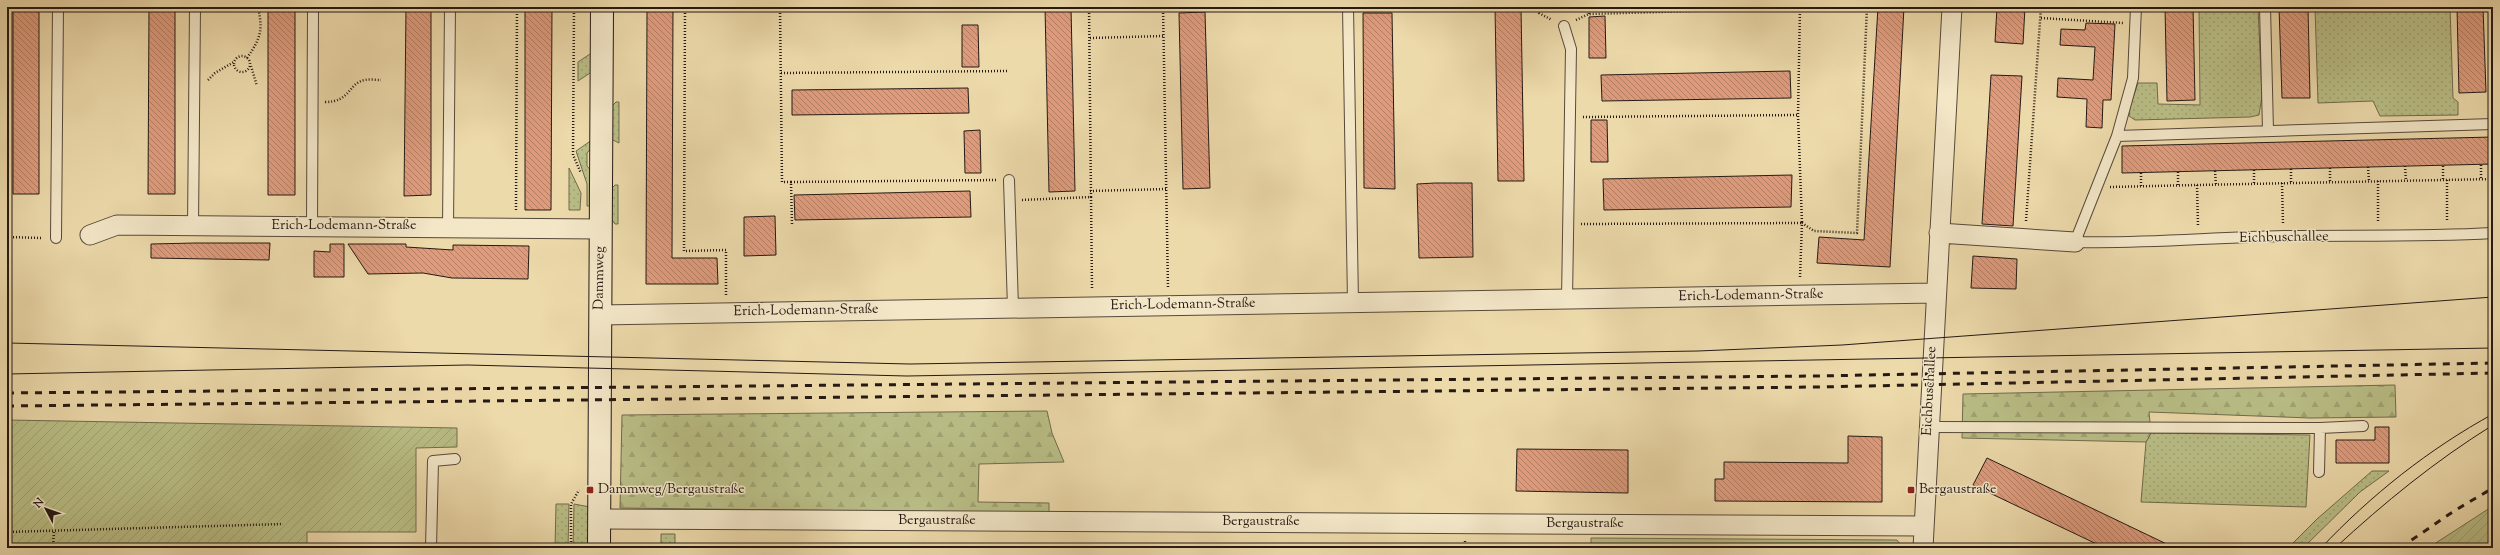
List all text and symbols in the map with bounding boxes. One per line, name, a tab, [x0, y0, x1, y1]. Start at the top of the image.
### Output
street label: Erich-Lodemann-Straße	[271, 216, 417, 236]
street label: Eichbuschallee	[2239, 227, 2329, 249]
street label: Dammweg	[589, 246, 611, 310]
street label: Erich-Lodemann-Straße	[1678, 285, 1824, 307]
street label: Erich-Lodemann-Straße	[1110, 294, 1256, 316]
street label: Erich-Lodemann-Straße	[733, 300, 879, 322]
street label: Eichbuschallee	[1918, 346, 1942, 436]
place label: Dammweg/Bergaustraße	[598, 480, 745, 500]
place label: Bergaustraße	[1919, 480, 1997, 500]
marker: Dammweg/Bergaustraße	[585, 485, 595, 495]
marker: Bergaustraße	[1906, 485, 1916, 495]
north arrow	[26, 489, 66, 529]
text: N	[30, 494, 48, 512]
street label: Bergaustraße	[898, 511, 976, 531]
street label: Bergaustraße	[1222, 512, 1300, 532]
street label: Bergaustraße	[1546, 514, 1624, 534]

